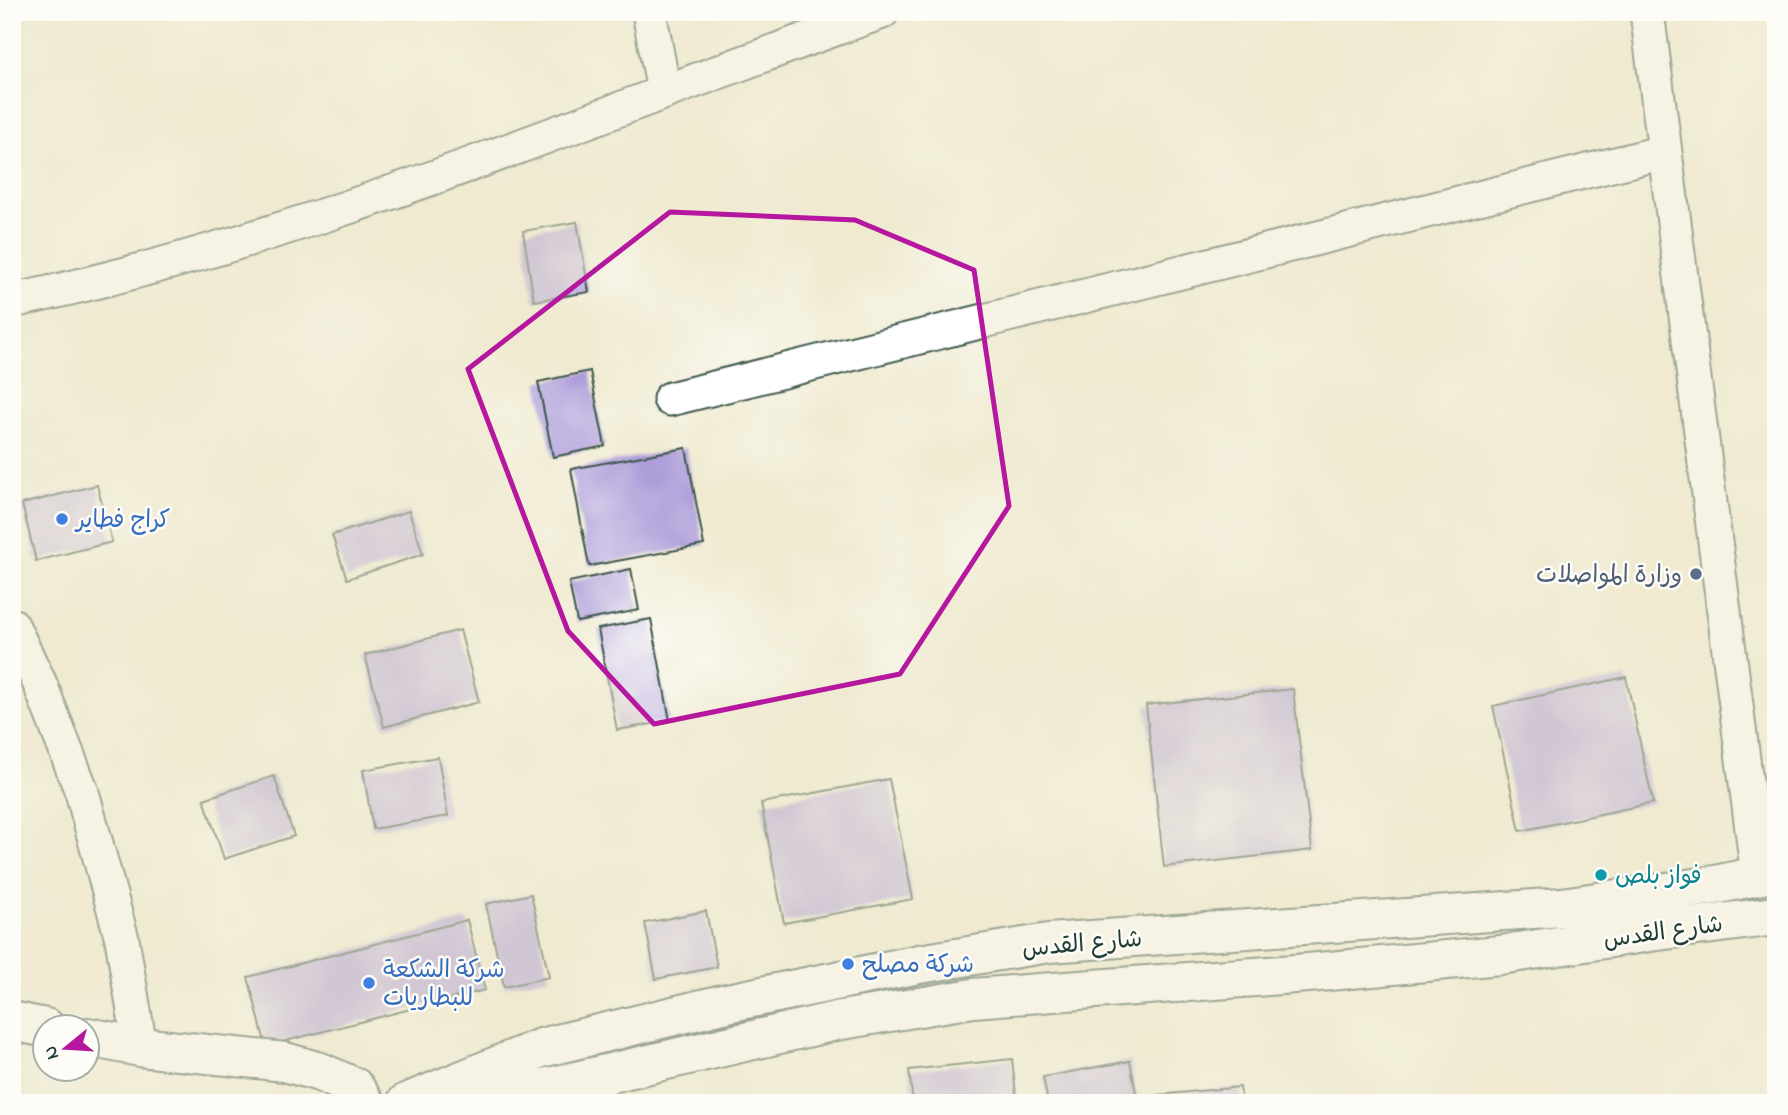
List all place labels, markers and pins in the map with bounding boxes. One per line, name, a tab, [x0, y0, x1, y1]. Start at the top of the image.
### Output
place label: كراج فطاير	[74, 504, 170, 539]
marker: كراج فطاير	[54, 511, 70, 527]
place label: وزارة المواصلات	[1536, 559, 1682, 594]
marker: وزارة المواصلات	[1688, 566, 1704, 582]
place label: فواز بلص	[1615, 860, 1702, 895]
marker: فواز بلص	[1593, 867, 1609, 883]
place label: شركة مصلح	[862, 949, 974, 984]
place label: شركة الشكعة للبطاريات	[383, 954, 504, 1017]
marker: شركة مصلح	[840, 956, 856, 972]
marker: شركة الشكعة للبطاريات	[361, 975, 377, 991]

